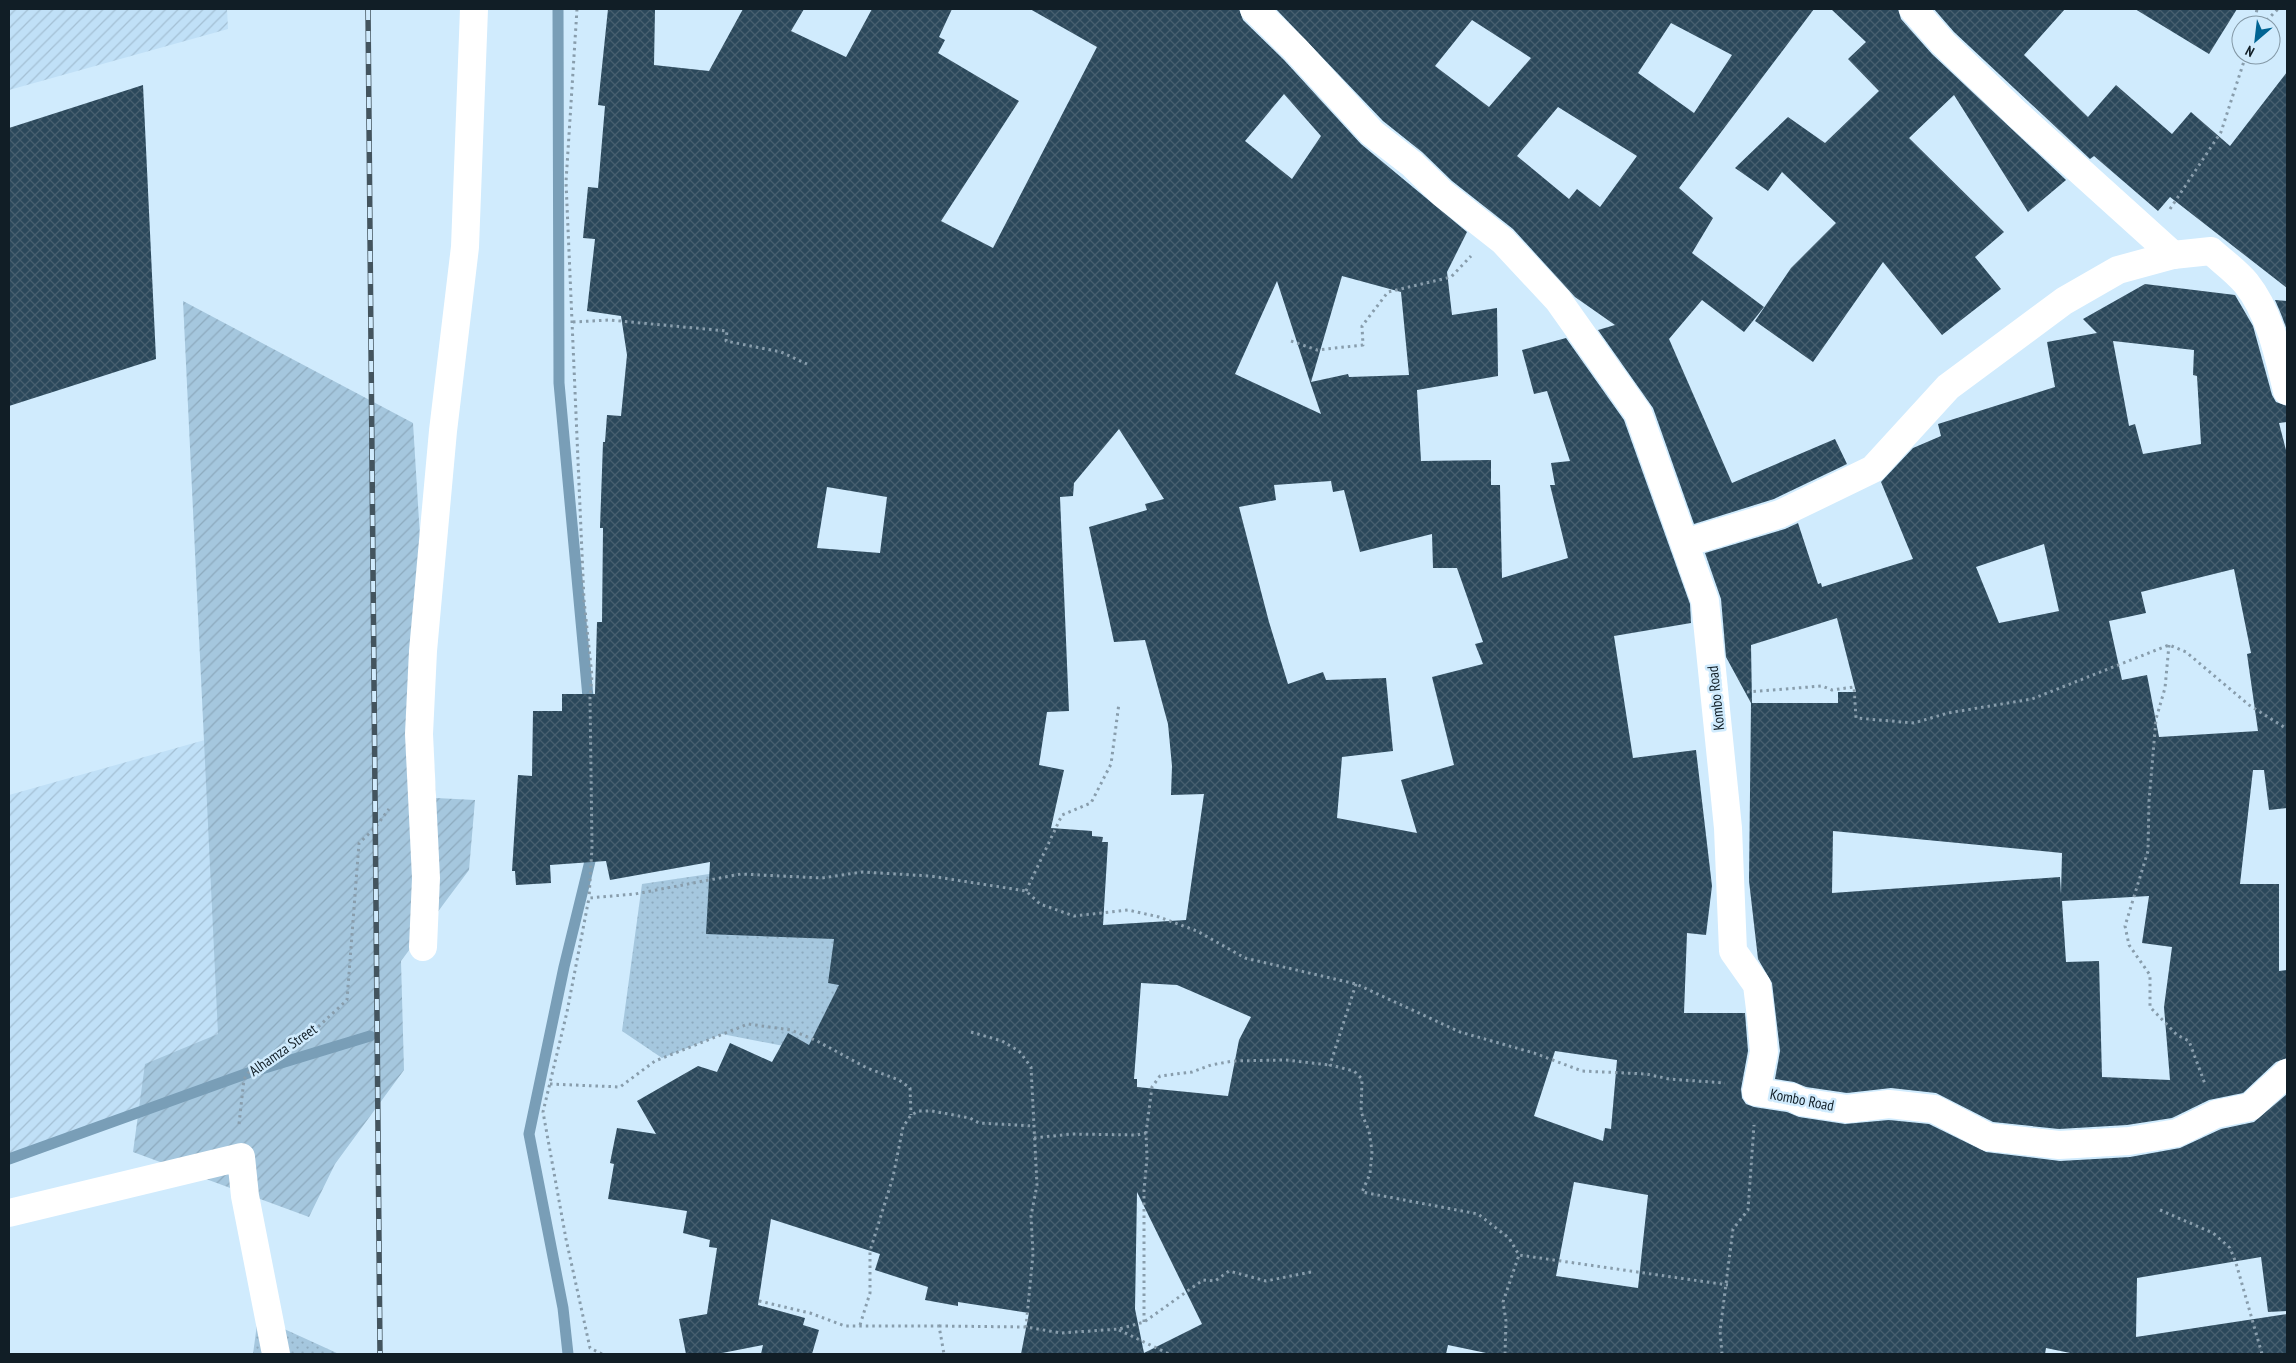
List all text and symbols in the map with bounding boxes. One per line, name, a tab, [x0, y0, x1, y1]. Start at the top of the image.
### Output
north arrow	[2231, 15, 2281, 65]
text: N	[2242, 42, 2257, 61]
street label: Kombo Road	[1703, 665, 1728, 731]
street label: Alhamza Street	[245, 1019, 320, 1080]
street label: Kombo Road	[1768, 1084, 1836, 1115]

